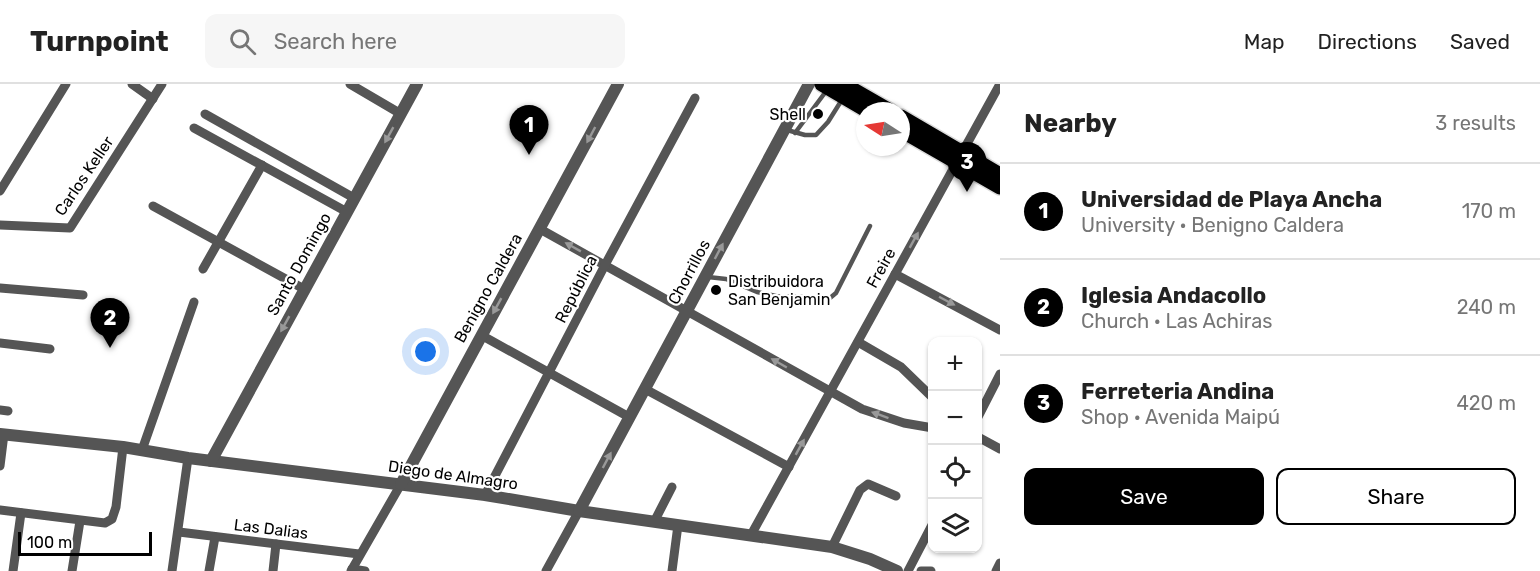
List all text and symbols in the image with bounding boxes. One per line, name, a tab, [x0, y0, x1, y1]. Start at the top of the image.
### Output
search box	[205, 14, 625, 68]
text: Turnpoint	[30, 25, 169, 58]
icon: search	[226, 25, 259, 58]
text: Search here	[274, 28, 397, 55]
text: Map	[1244, 29, 1285, 54]
text: Directions	[1318, 29, 1417, 54]
text: Saved	[1450, 29, 1510, 54]
north arrow	[856, 102, 910, 156]
place label: Shell	[770, 105, 806, 124]
pin: 1	[510, 106, 548, 155]
marker: Shell	[811, 107, 825, 121]
text: Nearby	[1024, 108, 1117, 139]
text: 3 results	[1435, 111, 1516, 135]
one-way arrow	[384, 127, 394, 144]
one-way arrow	[586, 127, 596, 144]
street label: Carlos Keller	[51, 133, 117, 219]
pin: 3	[948, 142, 986, 192]
text: Universidad de Playa Ancha	[1081, 186, 1382, 213]
text: 1	[1039, 199, 1048, 223]
text: 170 m	[1462, 199, 1516, 223]
street label: Santo Domingo	[263, 209, 335, 319]
text: University · Benigno Caldera	[1081, 213, 1344, 237]
street label: Benigno Caldera	[450, 230, 526, 346]
one-way arrow	[909, 231, 919, 248]
street label: Chorrillos	[664, 236, 714, 308]
one-way arrow	[564, 242, 581, 252]
one-way arrow	[714, 242, 724, 259]
street label: Freire	[862, 245, 900, 291]
street label: República	[551, 252, 601, 326]
place label: Distribuidora San Benjamin	[728, 272, 830, 309]
text: Iglesia Andacollo	[1081, 282, 1266, 309]
marker: Distribuidora San Benjamin	[709, 283, 723, 297]
text: 2	[1037, 295, 1050, 319]
text: 240 m	[1457, 295, 1516, 319]
one-way arrow	[939, 296, 956, 306]
pin: 2	[90, 298, 130, 348]
one-way arrow	[492, 298, 502, 315]
text: Church · Las Achiras	[1081, 309, 1272, 333]
one-way arrow	[280, 316, 290, 333]
your location	[411, 337, 440, 366]
map controls	[928, 337, 982, 553]
button: +	[928, 337, 982, 391]
one-way arrow	[771, 358, 788, 368]
text: Ferreteria Andina	[1081, 378, 1274, 405]
button: −	[928, 391, 982, 445]
text: 3	[1037, 391, 1050, 415]
text: 420 m	[1456, 391, 1516, 415]
text: Shop · Avenida Maipú	[1081, 405, 1280, 429]
one-way arrow	[871, 409, 889, 419]
one-way arrow	[795, 438, 805, 455]
button: locate	[928, 445, 982, 499]
one-way arrow	[602, 451, 611, 468]
street label: Diego de Almagro	[387, 456, 519, 494]
button: Save	[1024, 468, 1264, 525]
button: Share	[1276, 468, 1516, 525]
button: layers	[928, 499, 982, 553]
street label: Las Dalias	[233, 515, 309, 543]
scale bar	[18, 529, 152, 556]
text: 100 m	[27, 533, 72, 552]

